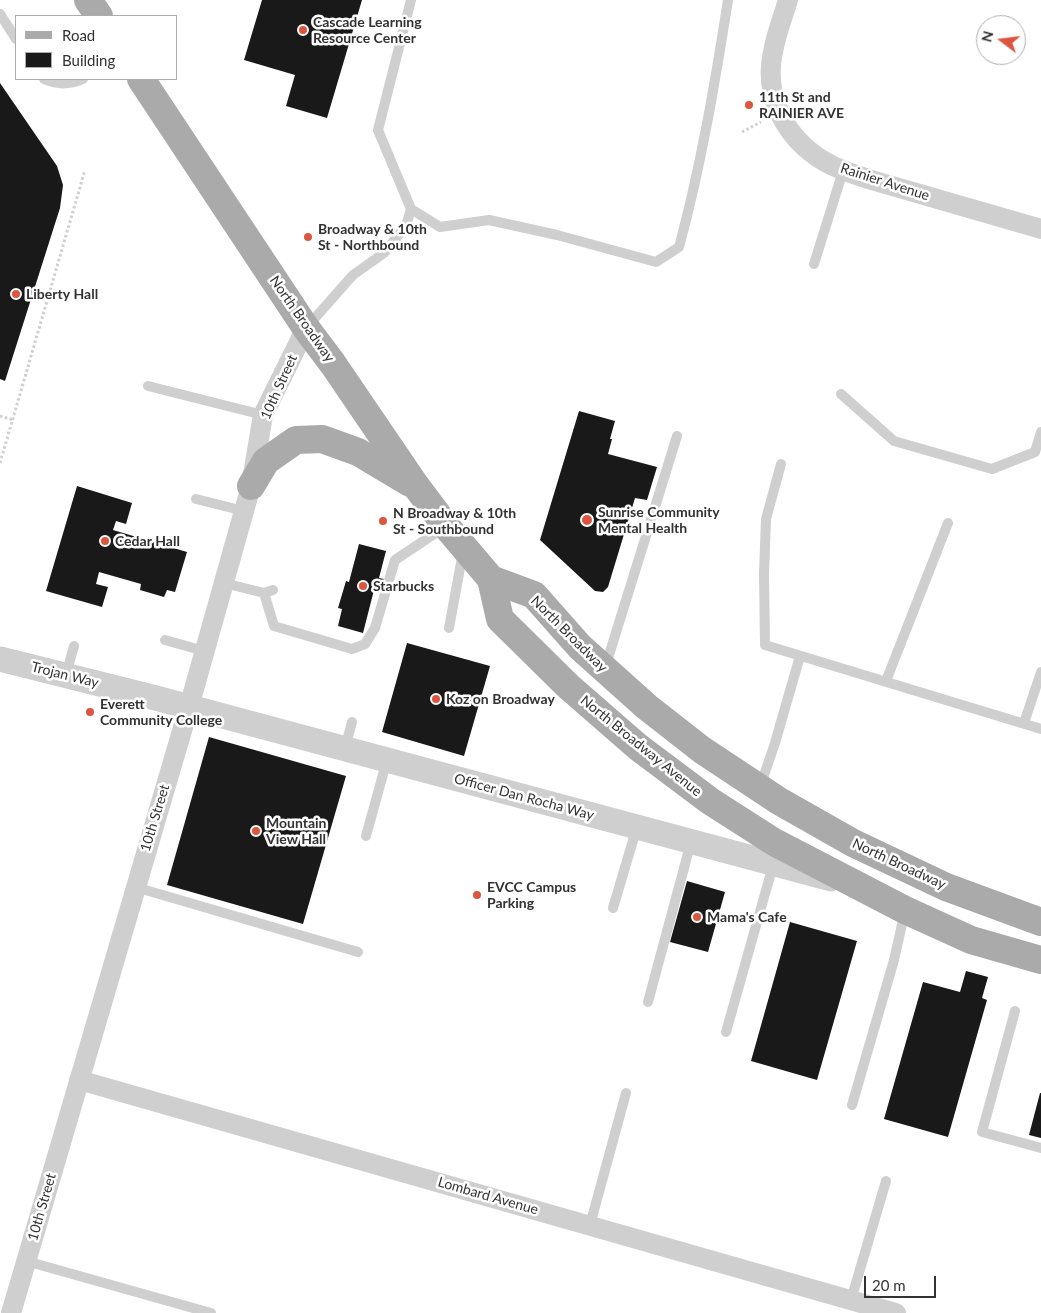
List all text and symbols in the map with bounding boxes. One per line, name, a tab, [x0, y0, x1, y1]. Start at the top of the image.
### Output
place label: Cascade Learning Resource Center	[313, 14, 422, 46]
legend	[15, 15, 178, 80]
north arrow	[976, 15, 1026, 65]
marker: Cascade Learning Resource Center	[297, 24, 309, 36]
text: Road	[62, 26, 95, 44]
text: N	[977, 29, 997, 44]
text: Building	[62, 51, 115, 69]
place label: 11th St and RAINIER AVE	[759, 89, 844, 121]
marker: 11th St and RAINIER AVE	[743, 99, 755, 111]
street label: Rainier Avenue	[838, 160, 932, 204]
place label: Broadway & 10th St - Northbound	[318, 221, 427, 253]
marker: Broadway & 10th St - Northbound	[302, 231, 314, 243]
street label: North Broadway	[266, 273, 338, 365]
place label: Liberty Hall	[26, 286, 98, 302]
marker: Liberty Hall	[10, 288, 22, 300]
street label: 10th Street	[257, 352, 301, 422]
place label: Sunrise Community Mental Health	[598, 504, 720, 536]
place label: N Broadway & 10th St - Southbound	[393, 505, 516, 538]
marker: Sunrise Community Mental Health	[580, 513, 594, 527]
marker: N Broadway & 10th St - Southbound	[377, 515, 389, 527]
place label: Cedar Hall	[115, 533, 180, 549]
marker: Cedar Hall	[99, 535, 111, 547]
place label: Starbucks	[373, 578, 434, 594]
marker: Starbucks	[357, 580, 369, 592]
street label: North Broadway	[527, 592, 611, 676]
street label: Trojan Way	[30, 659, 100, 691]
place label: Koz on Broadway	[446, 691, 555, 707]
street label: North Broadway Avenue	[577, 692, 705, 800]
marker: Koz on Broadway	[430, 693, 442, 705]
place label: Everett Community College	[100, 696, 222, 729]
marker: Everett Community College	[84, 706, 96, 718]
street label: Officer Dan Rocha Way	[452, 770, 596, 824]
street label: 10th Street	[137, 782, 173, 854]
place label: Mountain View Hall	[266, 815, 327, 848]
marker: Mountain View Hall	[250, 825, 262, 837]
street label: North Broadway	[850, 835, 948, 893]
place label: EVCC Campus Parking	[487, 879, 576, 912]
marker: EVCC Campus Parking	[471, 889, 483, 901]
place label: Mama's Cafe	[707, 909, 787, 925]
marker: Mama's Cafe	[691, 911, 703, 923]
street label: 10th Street	[24, 1171, 60, 1243]
street label: Lombard Avenue	[436, 1174, 540, 1218]
scale bar	[866, 1266, 938, 1298]
text: 20 m	[872, 1276, 906, 1294]

